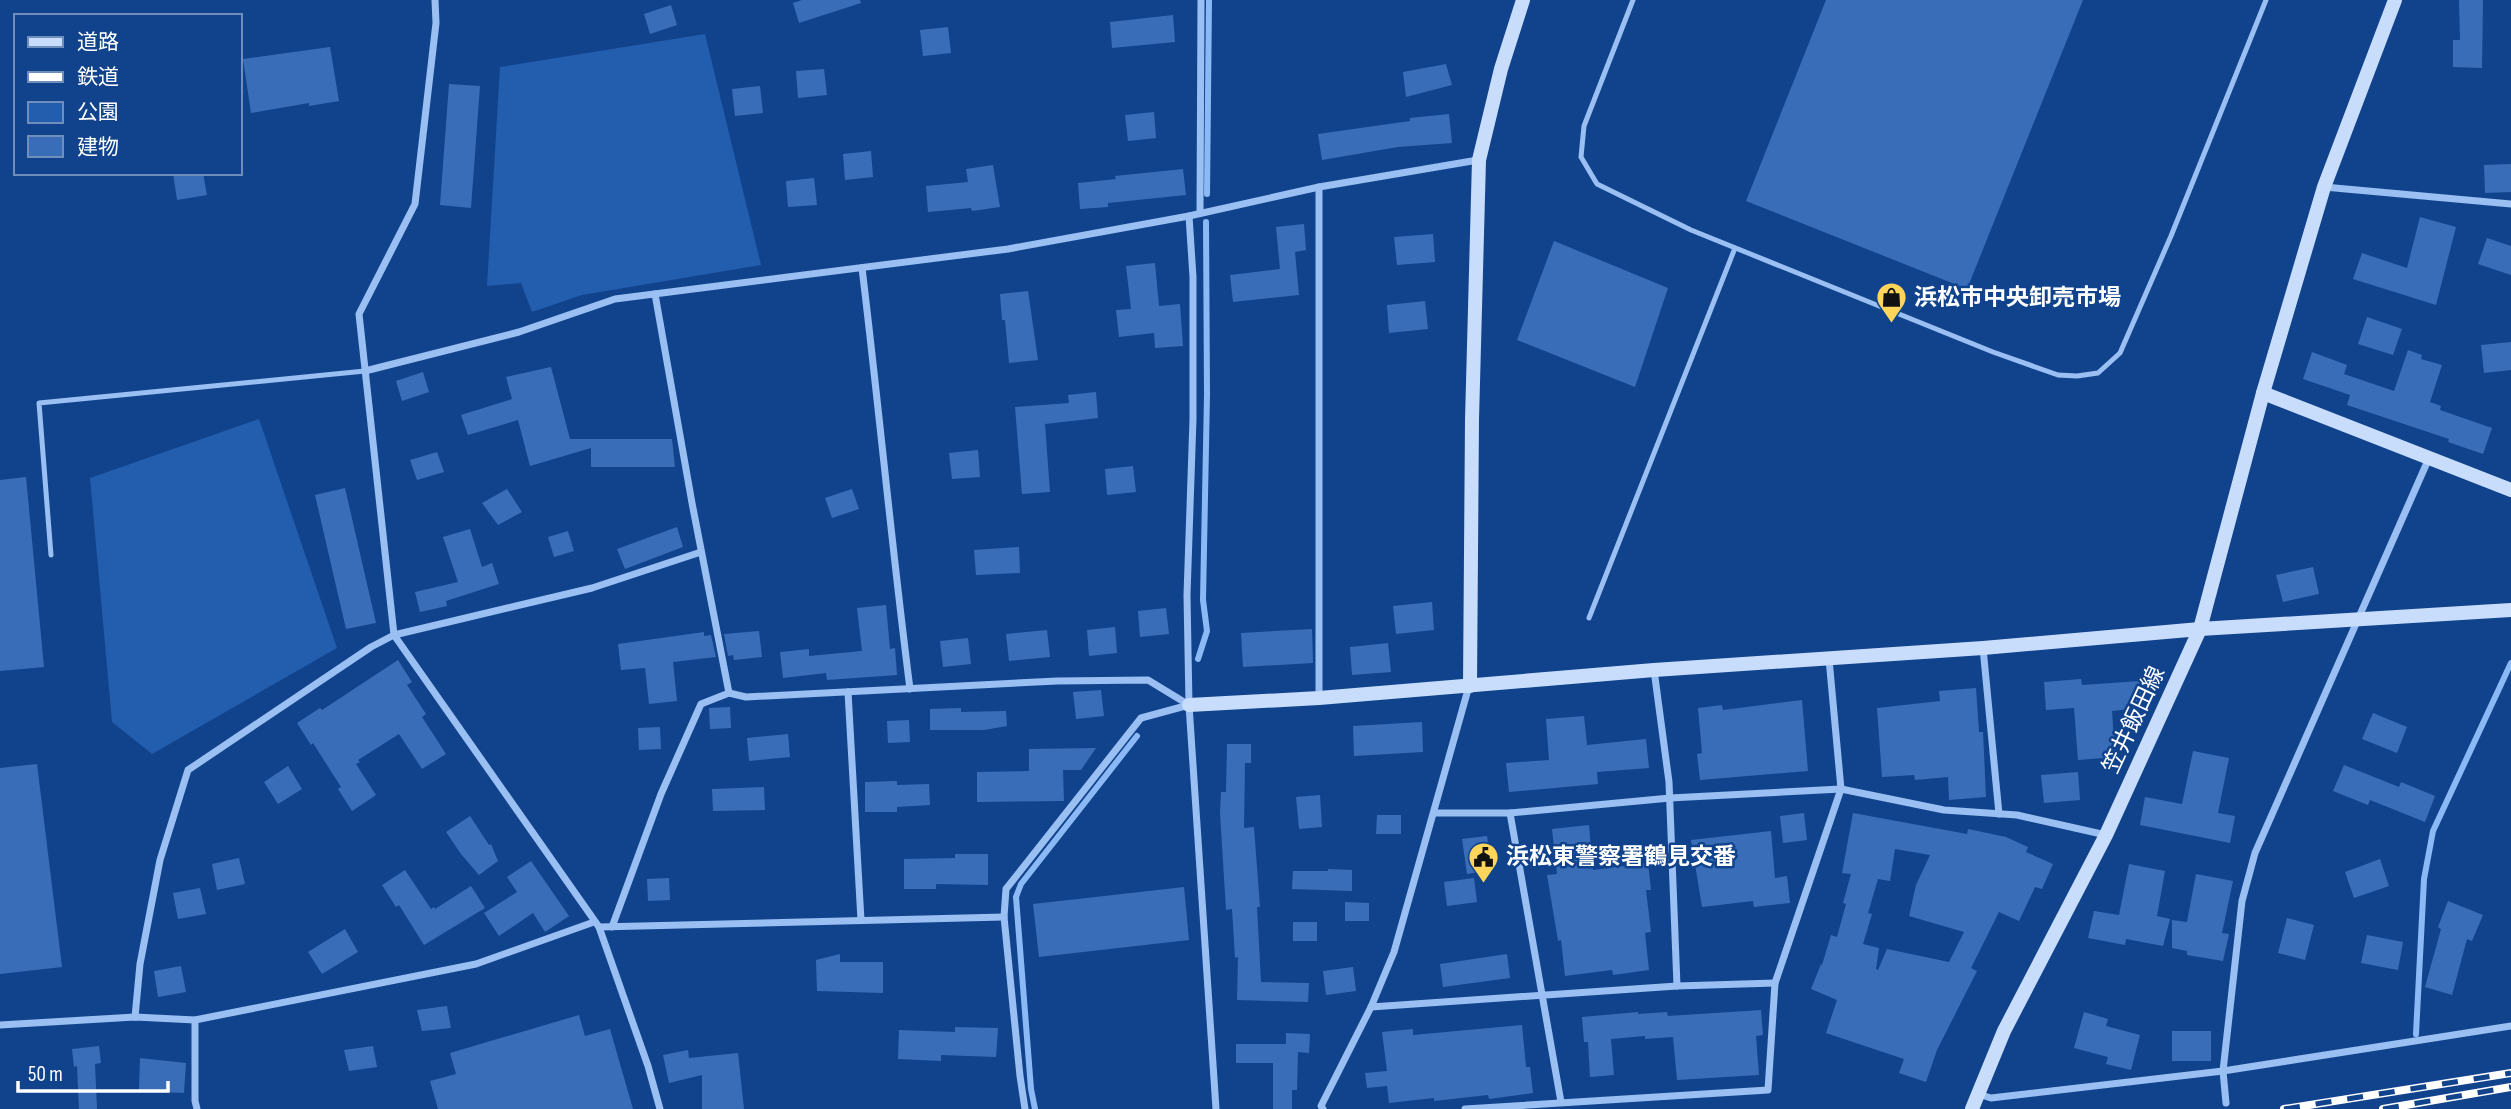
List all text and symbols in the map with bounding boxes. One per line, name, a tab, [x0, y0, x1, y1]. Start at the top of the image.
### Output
legend	[14, 14, 242, 175]
text: 道路	[77, 30, 119, 55]
text: 鉄道	[77, 65, 119, 90]
text: 公園	[77, 100, 119, 125]
text: 建物	[77, 135, 119, 160]
shop icon: 浜松市中央卸売市場	[1874, 281, 1908, 325]
place label: 浜松市中央卸売市場	[1914, 284, 2121, 312]
street label: 笠井飯田線	[2097, 662, 2171, 778]
public building icon: 浜松東警察署鶴見交番	[1466, 840, 1500, 884]
place label: 浜松東警察署鶴見交番	[1506, 843, 1736, 871]
scale bar	[18, 1050, 168, 1094]
text: 50 m	[28, 1062, 63, 1087]

